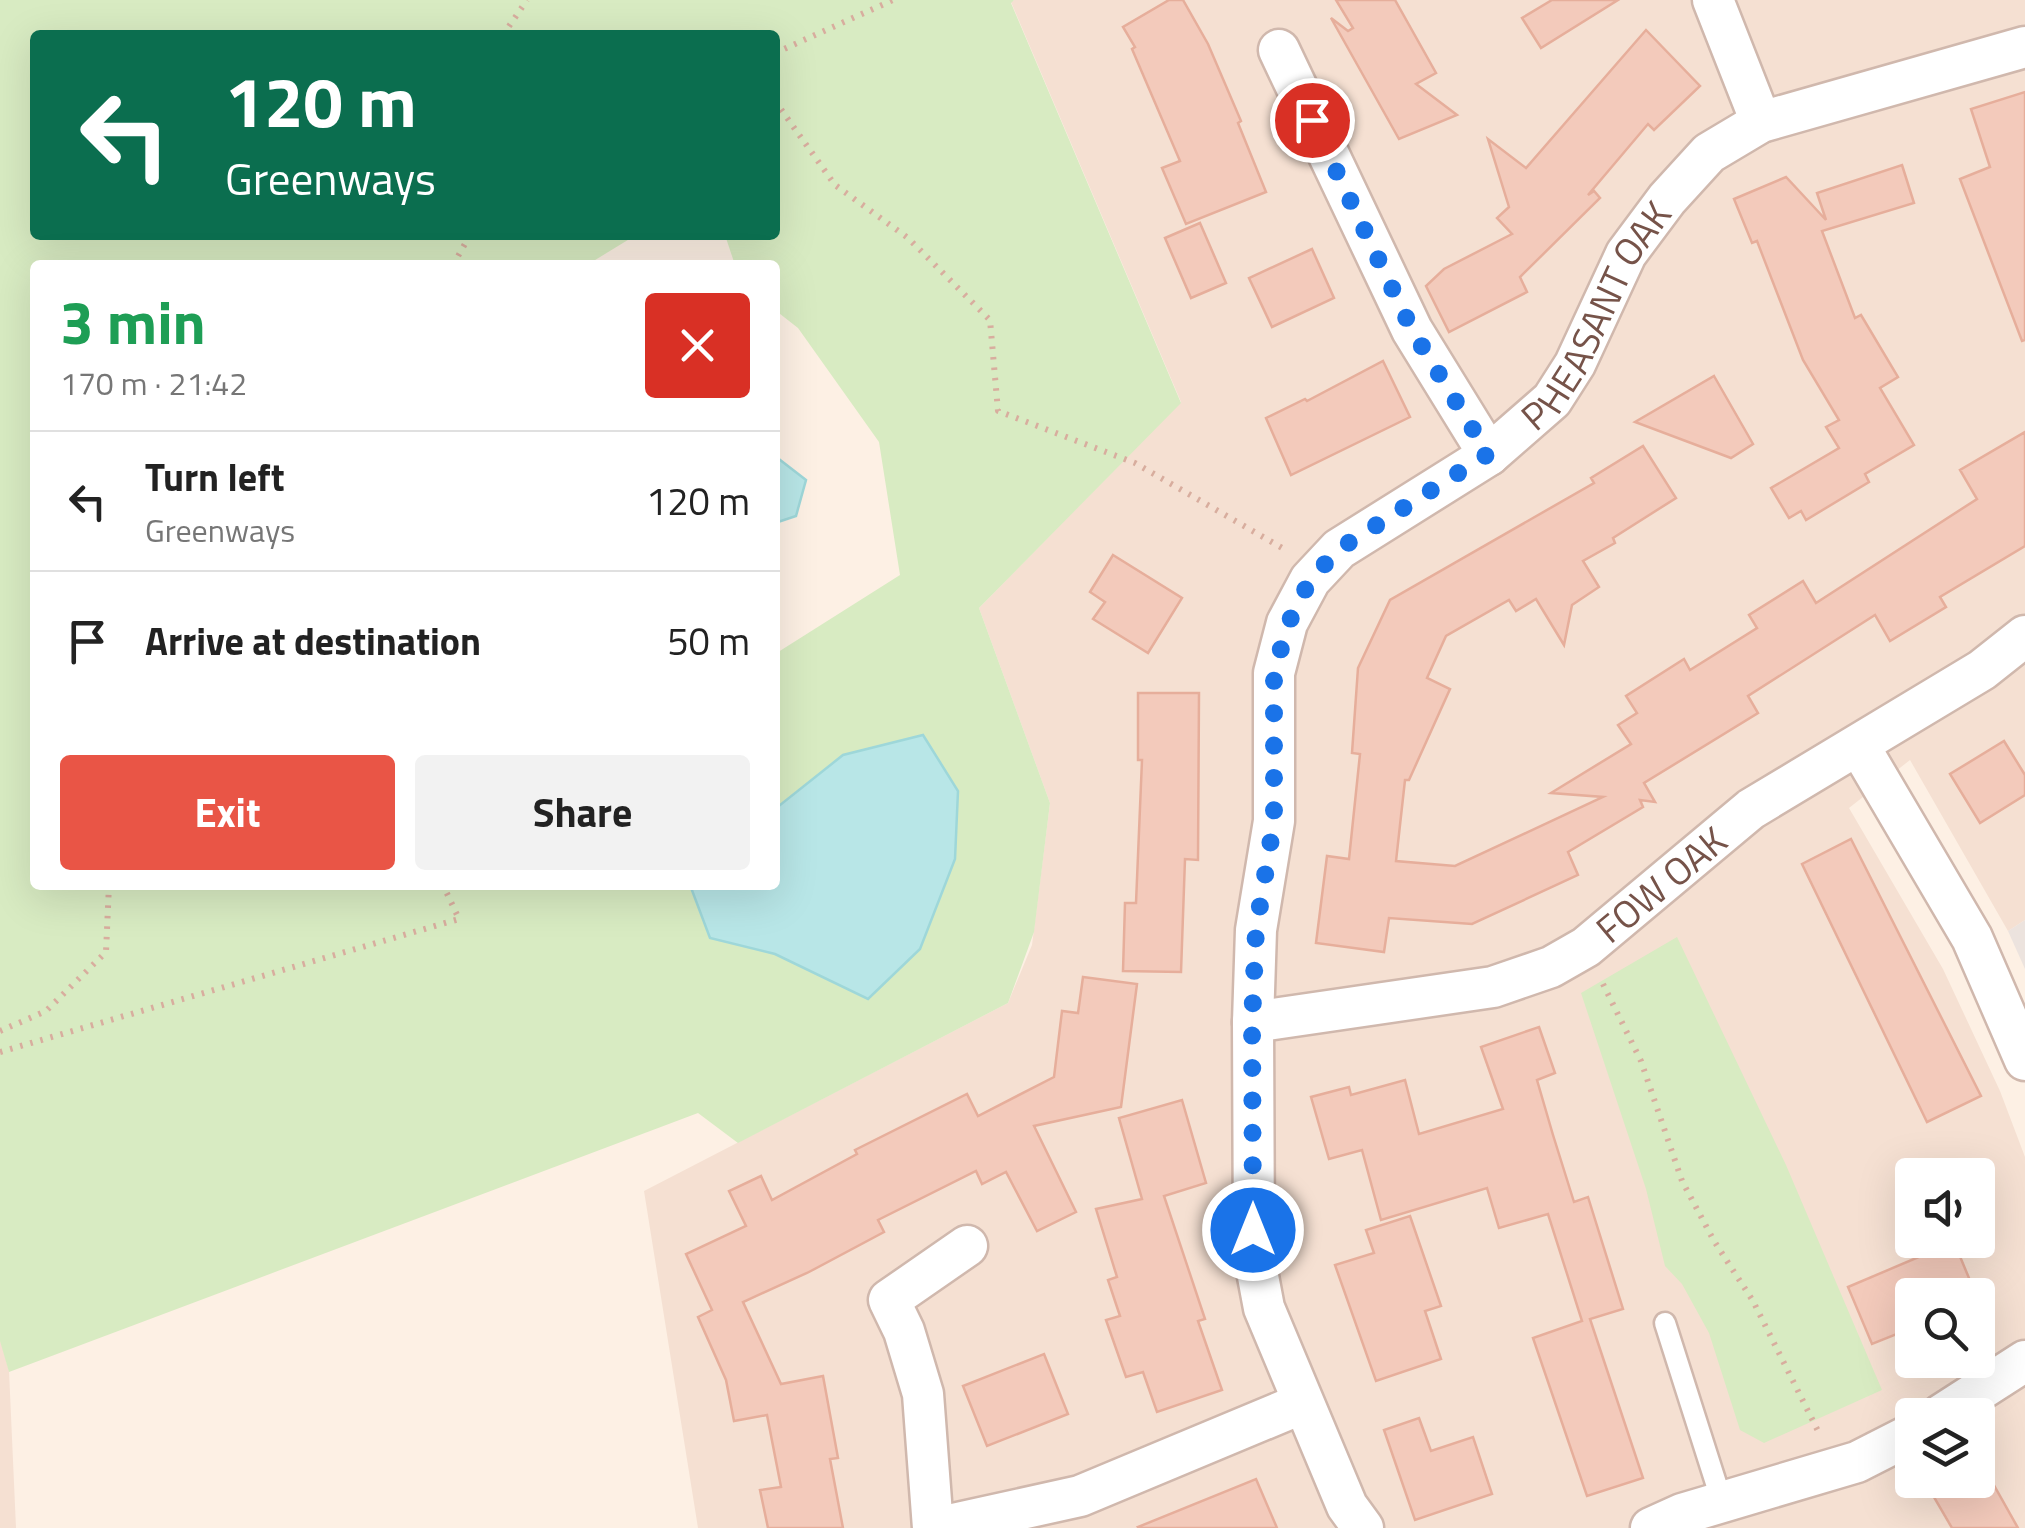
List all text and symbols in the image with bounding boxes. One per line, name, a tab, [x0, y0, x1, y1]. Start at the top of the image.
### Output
text: 120 m	[225, 48, 417, 154]
icon: left	[60, 70, 190, 200]
pin	[1270, 78, 1355, 163]
icon: arrive	[1285, 93, 1340, 148]
text: Greenways	[225, 144, 436, 212]
street label: PHEASANT OAK	[1508, 189, 1685, 444]
text: 3 min	[60, 276, 206, 367]
button: close	[645, 293, 750, 398]
text: 170 m · 21:42	[60, 359, 247, 407]
text: Turn left	[145, 448, 285, 506]
text: 120 m	[646, 472, 750, 530]
icon: left	[60, 474, 115, 529]
text: Greenways	[145, 506, 295, 554]
text: Arrive at destination	[145, 612, 481, 670]
text: 50 m	[667, 612, 750, 670]
icon: arrive	[60, 614, 115, 669]
button: Exit	[60, 755, 395, 870]
button: Share	[415, 755, 750, 870]
street label: FOW OAK	[1583, 812, 1739, 956]
map controls	[1895, 1158, 1995, 1498]
button: sound	[1895, 1158, 1995, 1258]
position arrow	[1201, 1178, 1305, 1282]
button: search	[1895, 1278, 1995, 1378]
button: layers	[1895, 1398, 1995, 1498]

